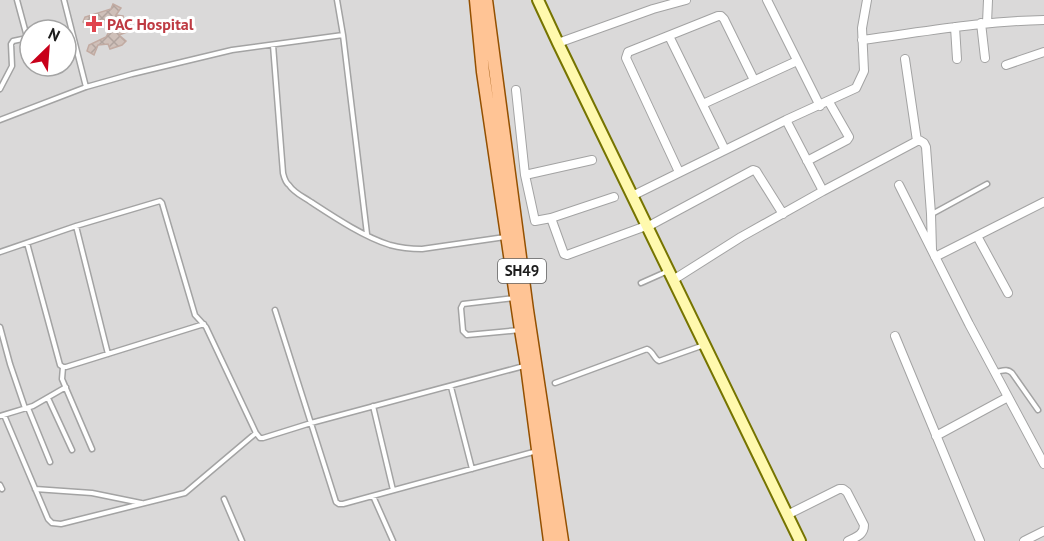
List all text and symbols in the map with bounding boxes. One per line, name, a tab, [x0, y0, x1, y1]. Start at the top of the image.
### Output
place label: PAC Hospital	[107, 14, 194, 34]
marker: PAC Hospital	[85, 15, 103, 33]
north arrow	[18, 18, 78, 78]
text: N	[45, 23, 63, 46]
road number: SH49	[498, 259, 546, 283]

